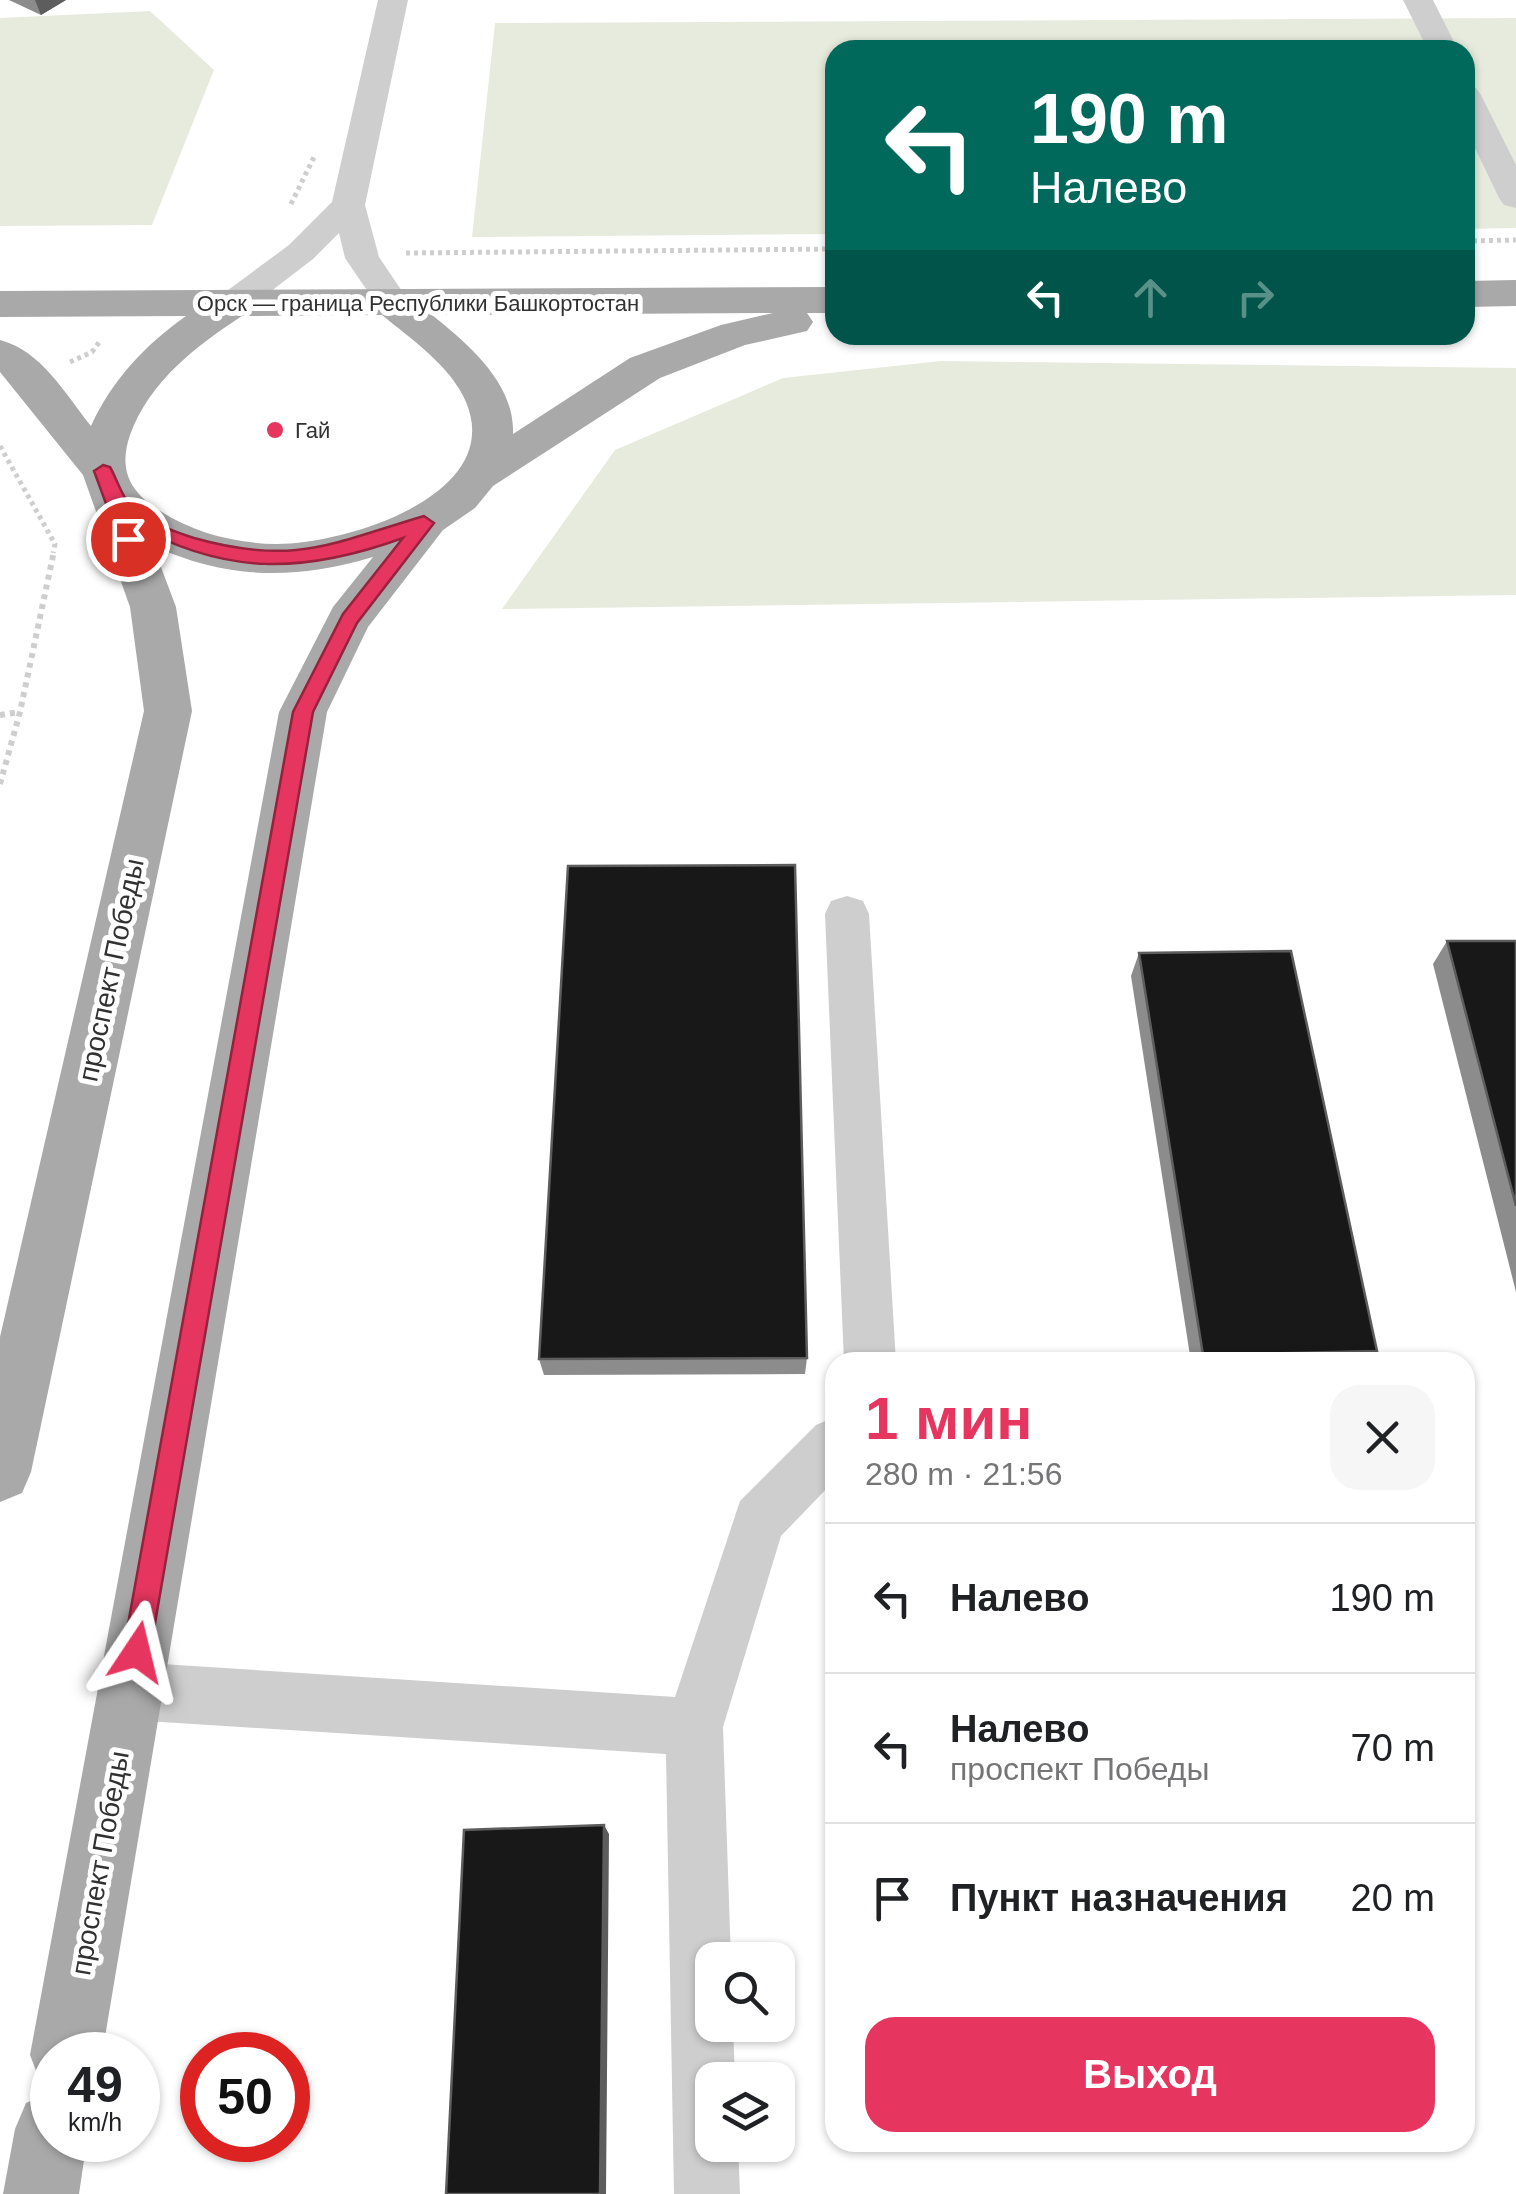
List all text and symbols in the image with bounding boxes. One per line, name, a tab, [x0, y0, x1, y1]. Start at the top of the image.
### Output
icon: left	[865, 80, 995, 210]
text: 190 m	[1030, 80, 1228, 158]
text: Налево	[1030, 162, 1187, 213]
icon: left	[1018, 270, 1073, 325]
icon: ahead	[1123, 270, 1178, 325]
icon: right	[1228, 270, 1283, 325]
street label: Орск — граница Республики Башкортостан	[197, 291, 639, 316]
place label: Гай	[295, 418, 330, 443]
marker: Гай	[264, 419, 286, 441]
pin	[86, 497, 171, 582]
icon: arrive	[101, 512, 156, 567]
street label: проспект Победы	[72, 856, 150, 1084]
text: 1 мин	[865, 1385, 1033, 1452]
button: close	[1330, 1385, 1435, 1490]
text: 280 m · 21:56	[865, 1456, 1062, 1492]
icon: left	[865, 1571, 920, 1626]
text: Налево	[950, 1577, 1089, 1619]
text: 190 m	[1329, 1577, 1435, 1619]
position arrow	[85, 1600, 189, 1704]
text: Налево	[950, 1708, 1089, 1750]
icon: left	[865, 1721, 920, 1776]
text: 70 m	[1351, 1727, 1435, 1769]
street label: проспект Победы	[65, 1749, 135, 1977]
text: проспект Победы	[950, 1751, 1209, 1787]
icon: arrive	[865, 1871, 920, 1926]
text: Пункт назначения	[950, 1877, 1288, 1919]
text: 20 m	[1351, 1877, 1435, 1919]
map controls	[695, 1942, 795, 2162]
button: search	[695, 1942, 795, 2042]
button: Выход	[865, 2017, 1435, 2132]
speed limit sign: 50	[180, 2032, 310, 2162]
text: 49	[67, 2057, 123, 2113]
button: layers	[695, 2062, 795, 2162]
text: km/h	[68, 2108, 122, 2136]

